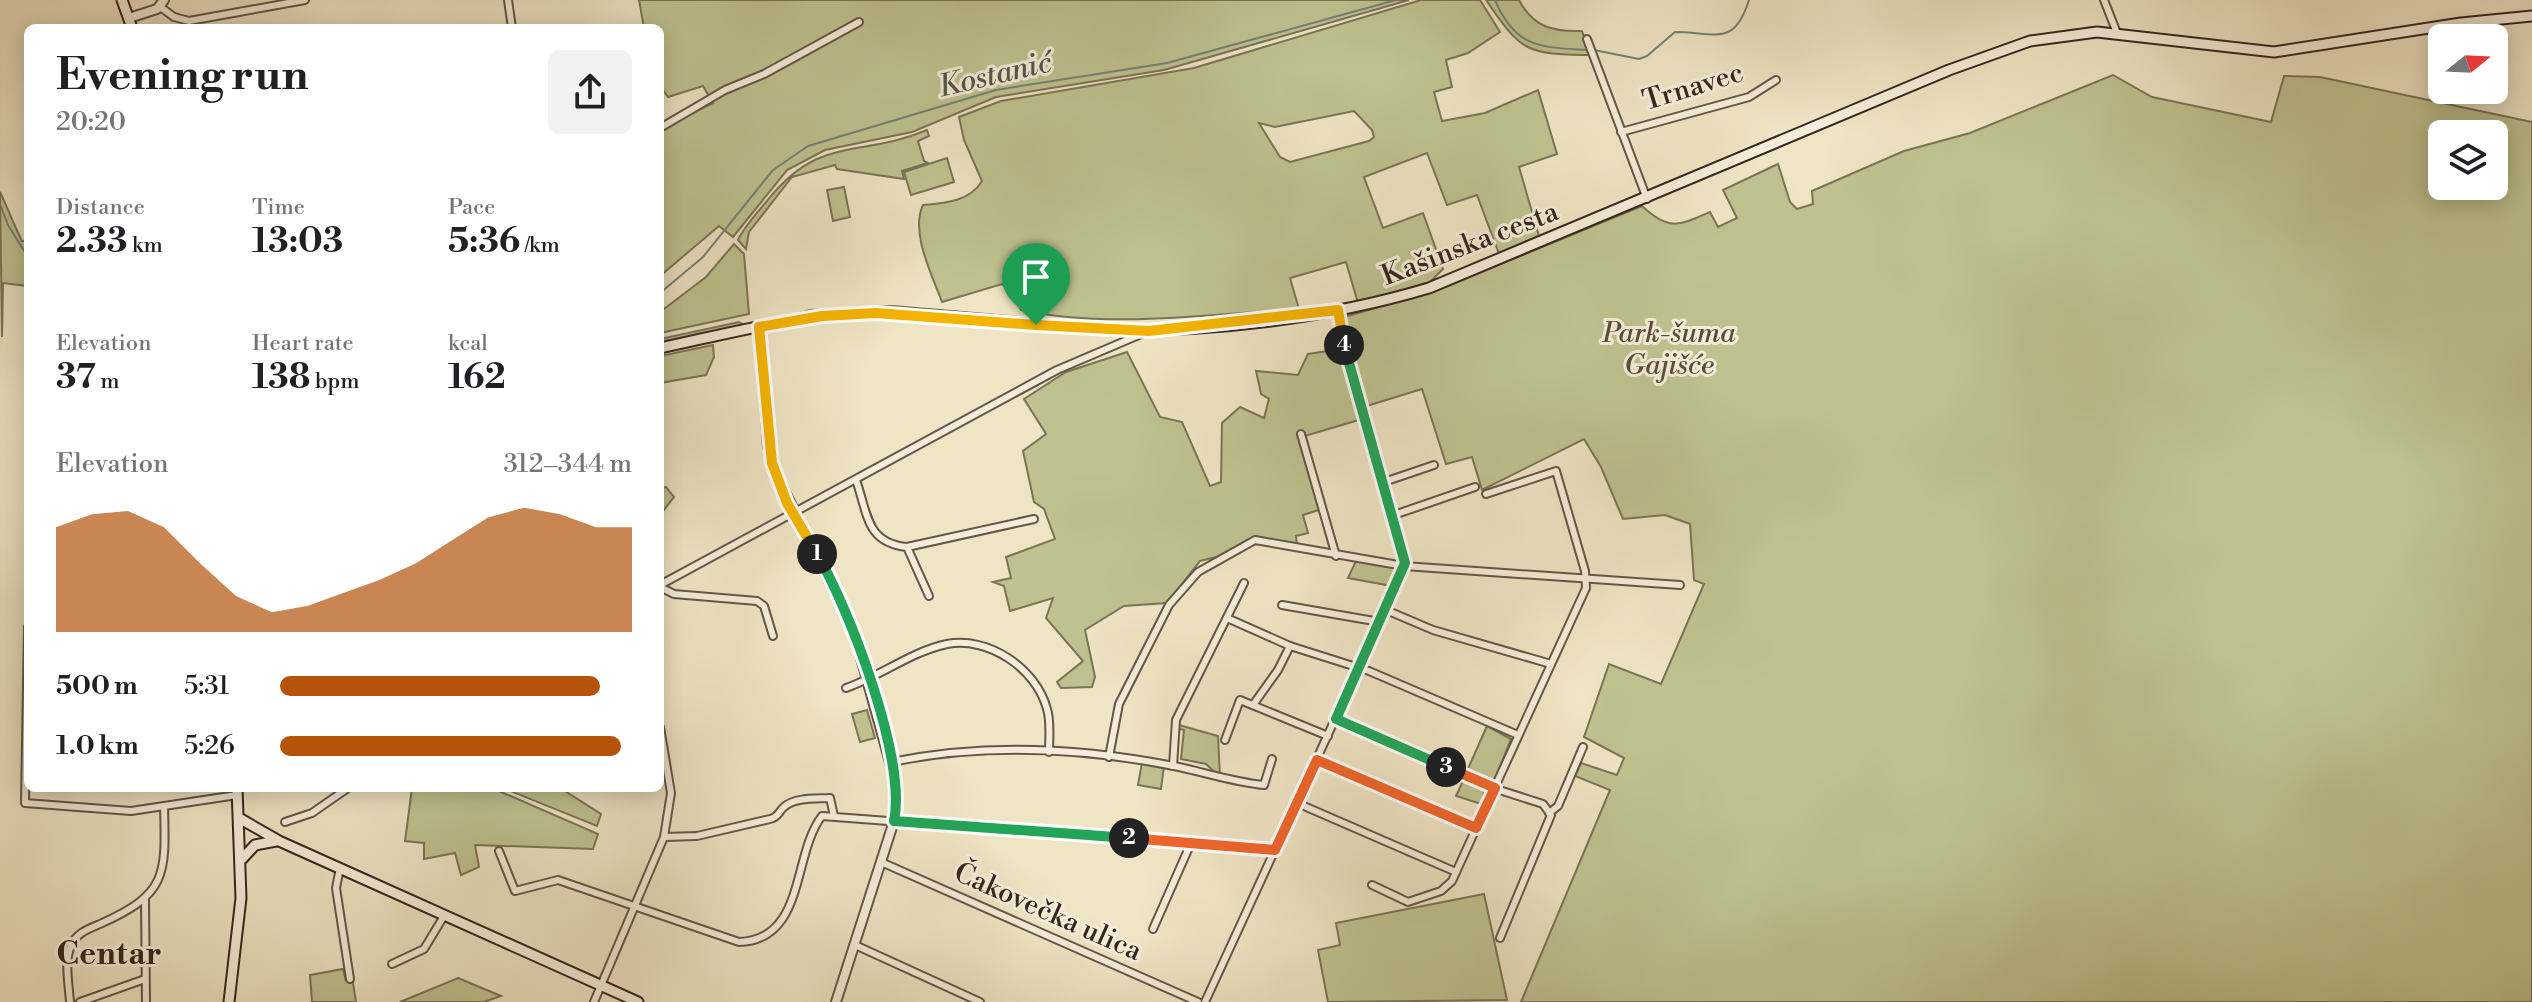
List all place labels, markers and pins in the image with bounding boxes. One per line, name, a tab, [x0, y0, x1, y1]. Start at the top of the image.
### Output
pin	[1002, 243, 1070, 325]
pin: 4	[1324, 325, 1364, 365]
pin: 1	[797, 534, 837, 574]
pin: 3	[1426, 747, 1466, 787]
pin: 2	[1109, 818, 1149, 858]

